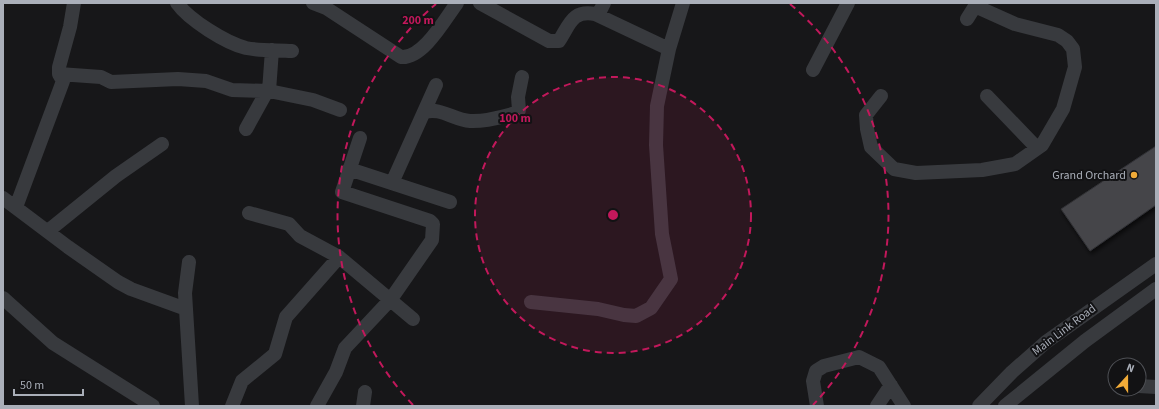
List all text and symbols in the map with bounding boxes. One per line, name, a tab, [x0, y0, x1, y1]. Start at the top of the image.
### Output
text: 200 m	[402, 12, 434, 29]
text: 100 m	[499, 110, 531, 127]
place label: Grand Orchard	[1052, 167, 1126, 184]
marker: Grand Orchard	[1129, 170, 1139, 180]
centre of rings	[606, 208, 620, 222]
street label: Main Link Road	[1028, 300, 1100, 360]
north arrow	[1107, 357, 1147, 397]
text: N	[1124, 360, 1137, 376]
scale bar	[14, 371, 83, 397]
text: 50 m	[20, 377, 44, 394]

